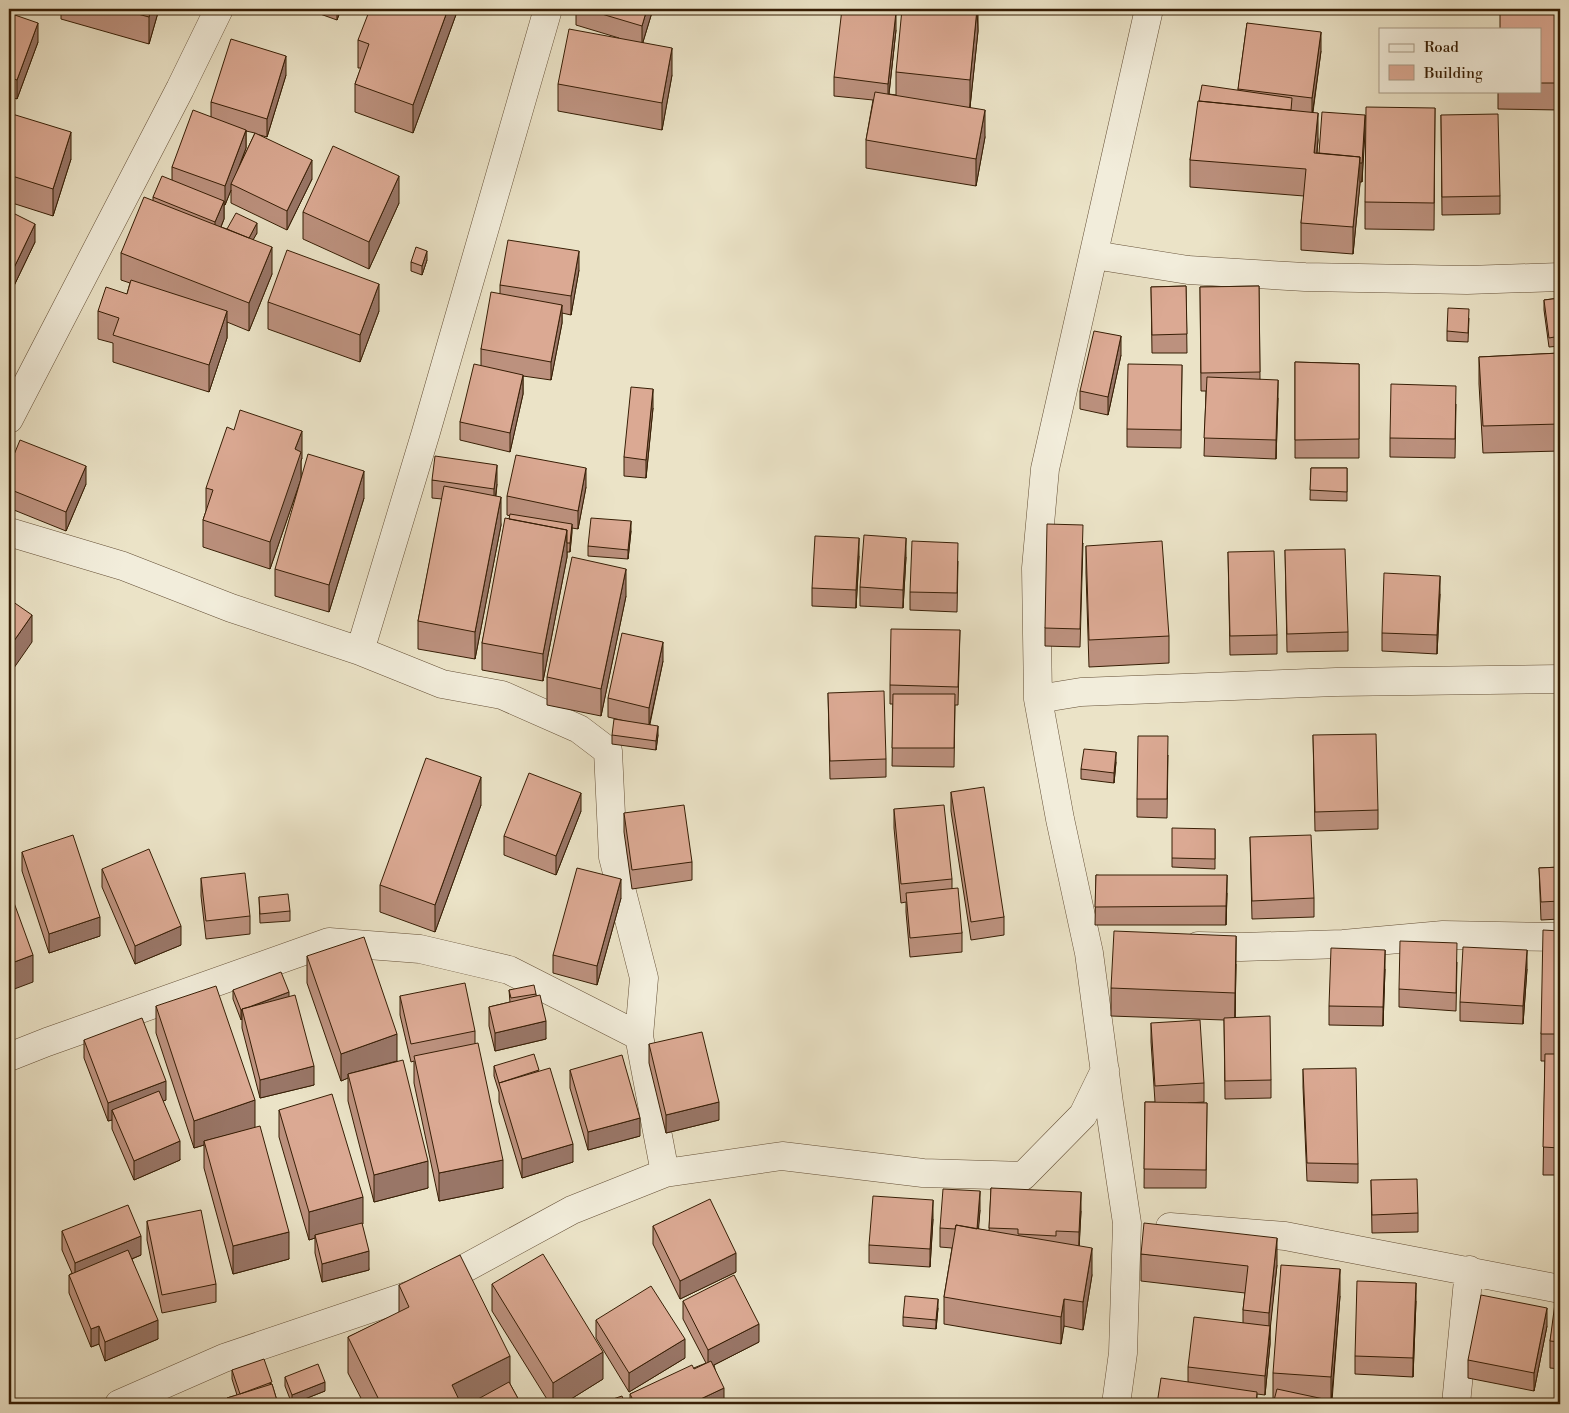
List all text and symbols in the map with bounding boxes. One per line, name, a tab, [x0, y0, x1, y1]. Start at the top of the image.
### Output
legend	[1379, 28, 1542, 92]
text: Road	[1424, 38, 1459, 57]
text: Building	[1423, 64, 1483, 83]

